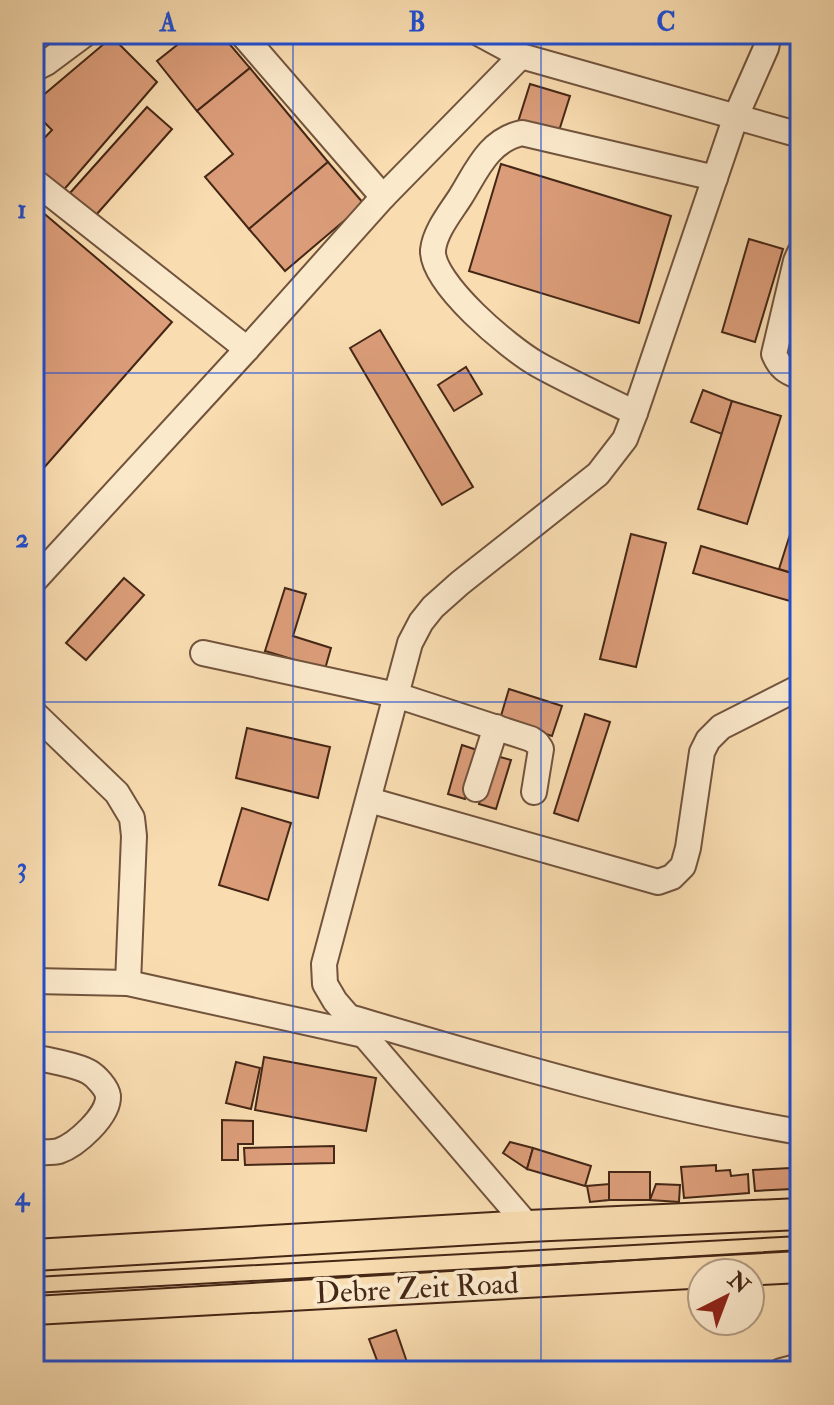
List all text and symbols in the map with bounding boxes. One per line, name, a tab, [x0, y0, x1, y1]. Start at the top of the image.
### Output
text: A	[159, 7, 177, 39]
text: B	[408, 7, 426, 39]
text: C	[656, 7, 676, 39]
text: 1	[17, 194, 27, 226]
text: 2	[15, 523, 29, 555]
text: 3	[17, 852, 27, 884]
text: 4	[14, 1181, 31, 1213]
north arrow	[686, 1257, 766, 1337]
street label: Debre Zeit Road	[315, 1265, 520, 1312]
text: N	[721, 1265, 756, 1300]

